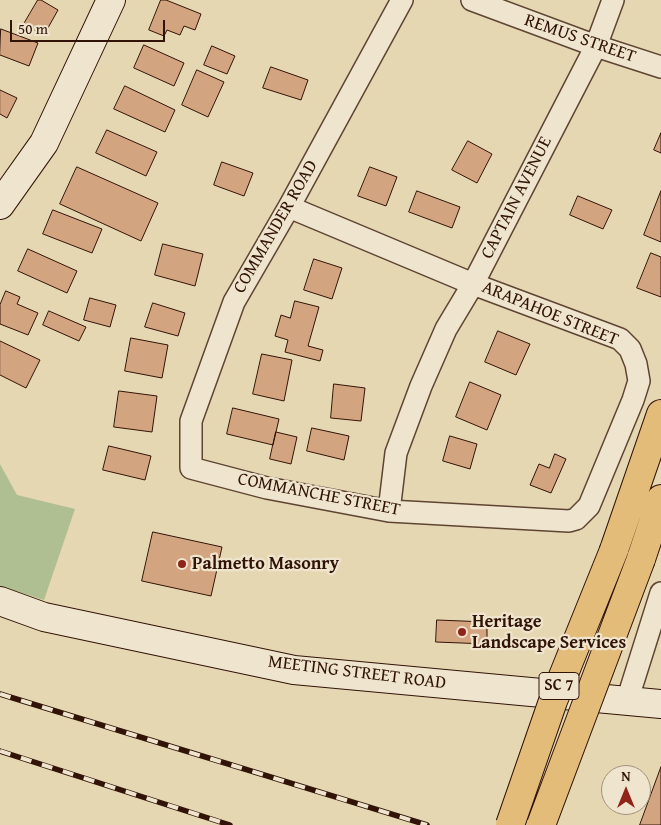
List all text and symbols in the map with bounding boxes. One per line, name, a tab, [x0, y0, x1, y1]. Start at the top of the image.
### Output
scale bar	[12, 10, 168, 42]
street label: REMUS STREET	[521, 10, 639, 68]
text: 50 m	[18, 18, 48, 39]
street label: CAPTAIN AVENUE	[477, 133, 557, 263]
street label: COMMANDER ROAD	[229, 157, 323, 297]
street label: ARAPAHOE STREET	[479, 277, 621, 351]
street label: COMMANCHE STREET	[236, 469, 402, 521]
place label: Palmetto Masonry	[192, 553, 339, 575]
marker: Palmetto Masonry	[176, 558, 188, 570]
place label: Heritage Landscape Services	[472, 611, 626, 654]
marker: Heritage Landscape Services	[456, 626, 468, 638]
street label: MEETING STREET ROAD	[267, 651, 447, 695]
road number: SC 7	[539, 672, 579, 699]
north arrow	[601, 765, 651, 815]
text: N	[621, 766, 631, 786]

